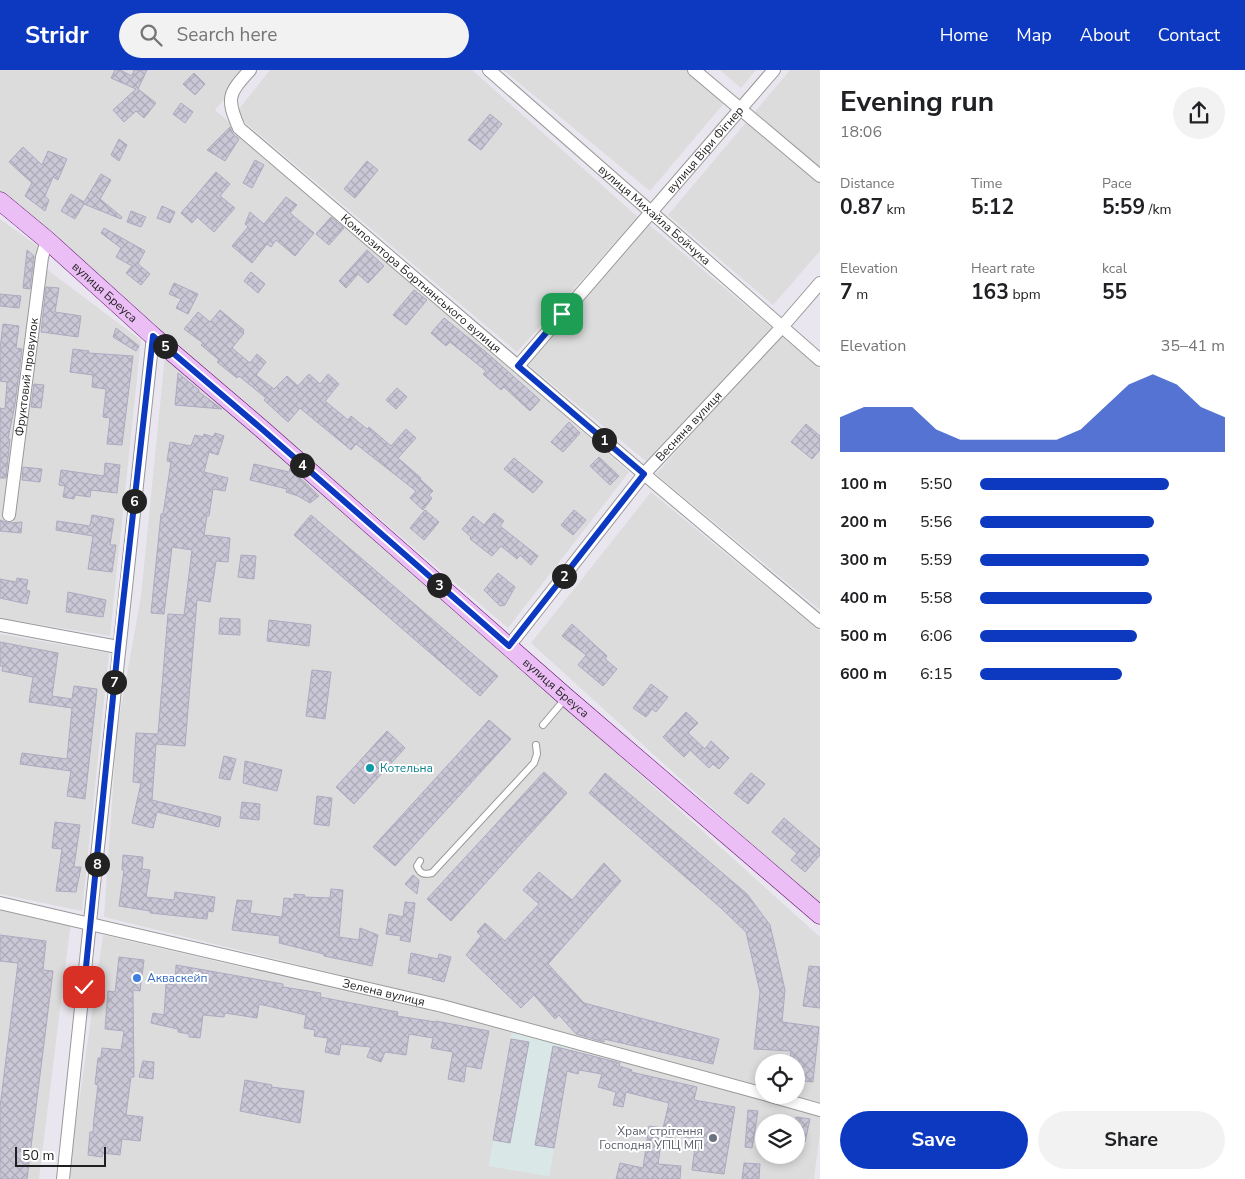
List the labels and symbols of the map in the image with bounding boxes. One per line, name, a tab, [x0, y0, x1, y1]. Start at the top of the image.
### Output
street label: вулиця Віри Фігнер	[663, 103, 747, 197]
street label: вулиця Михайла Бойчука	[595, 161, 714, 269]
street label: Композитора Бортнянського вулиця	[338, 211, 505, 357]
street label: вулиця Бреуса	[69, 259, 141, 326]
pin	[541, 293, 583, 335]
street label: Фруктовий провулок	[11, 316, 42, 437]
pin: 5	[152, 334, 178, 358]
street label: Весняна вулиця	[652, 388, 726, 465]
pin: 1	[592, 428, 616, 452]
pin: 4	[290, 452, 314, 478]
pin: 6	[122, 488, 146, 514]
pin: 2	[552, 564, 576, 588]
pin: 3	[426, 572, 452, 598]
street label: вулиця Бреуса	[519, 655, 592, 721]
pin: 7	[102, 670, 126, 694]
place label: Котельна	[380, 760, 433, 776]
marker: Котельна	[364, 762, 376, 774]
pin: 8	[84, 852, 110, 876]
pin	[63, 966, 105, 1008]
place label: Акваскейп	[147, 970, 208, 986]
marker: Акваскейп	[131, 972, 143, 984]
street label: Зелена вулиця	[341, 975, 427, 1010]
place label: Храм стрітення Господня УПЦ МП	[599, 1123, 703, 1153]
marker: Храм стрітення Господня УПЦ МП	[707, 1132, 719, 1144]
scale bar	[15, 1144, 106, 1167]

